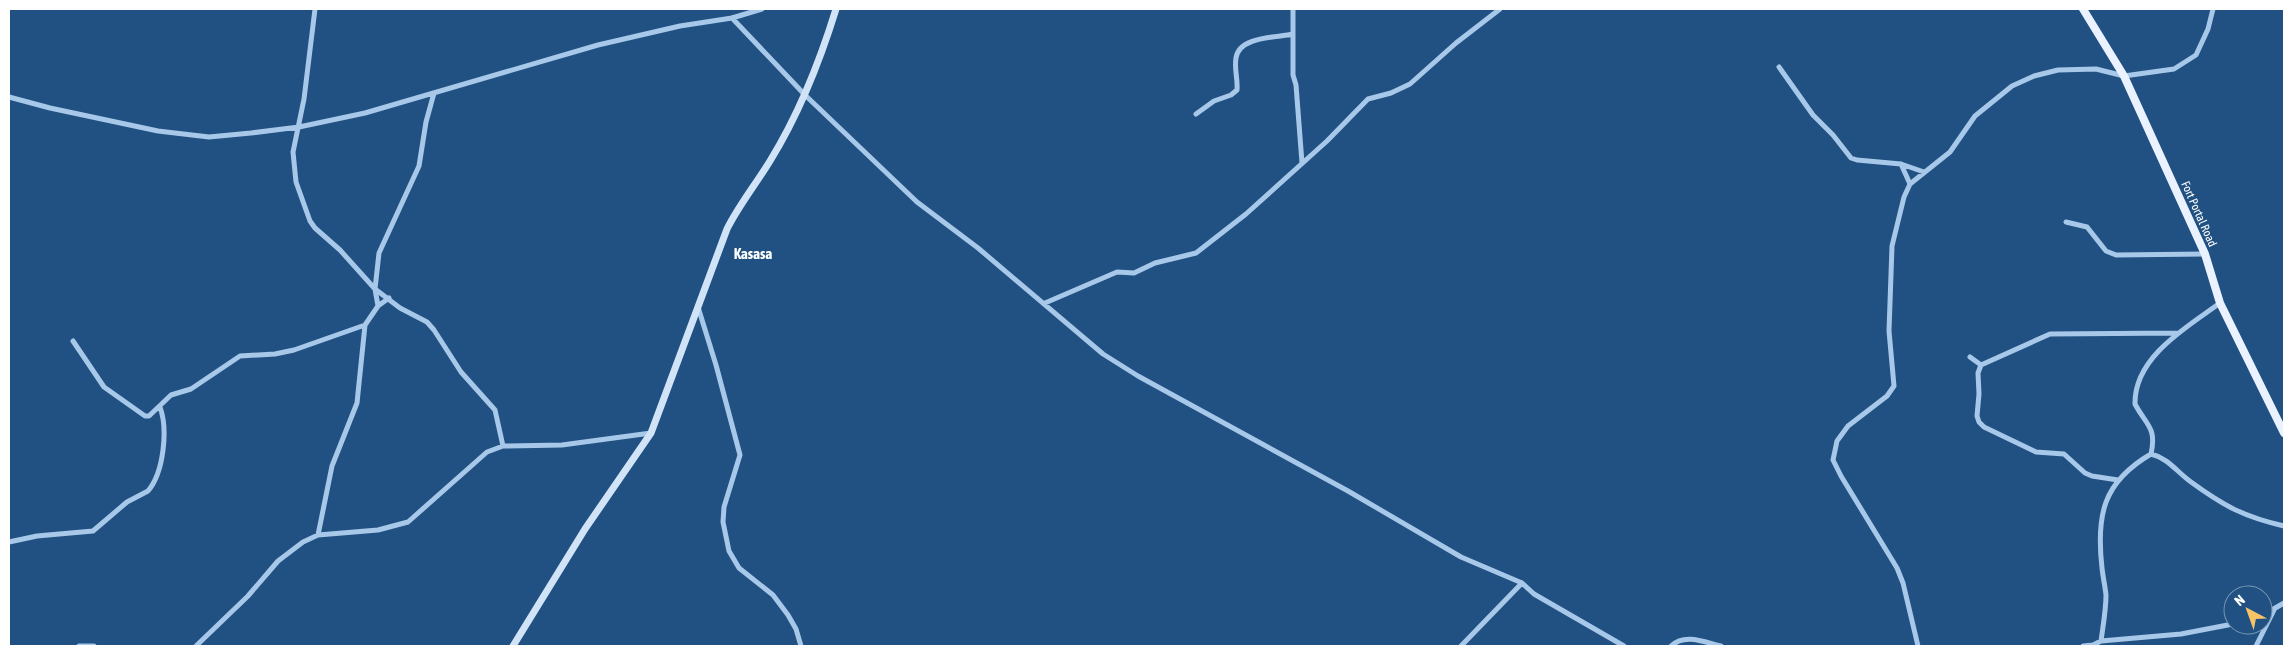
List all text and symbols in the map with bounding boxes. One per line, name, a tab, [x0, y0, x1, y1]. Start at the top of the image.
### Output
street label: Fort Portal Road	[2178, 179, 2220, 249]
district label: Kasasa	[734, 245, 772, 262]
north arrow	[2223, 585, 2273, 635]
text: N	[2231, 591, 2248, 609]

